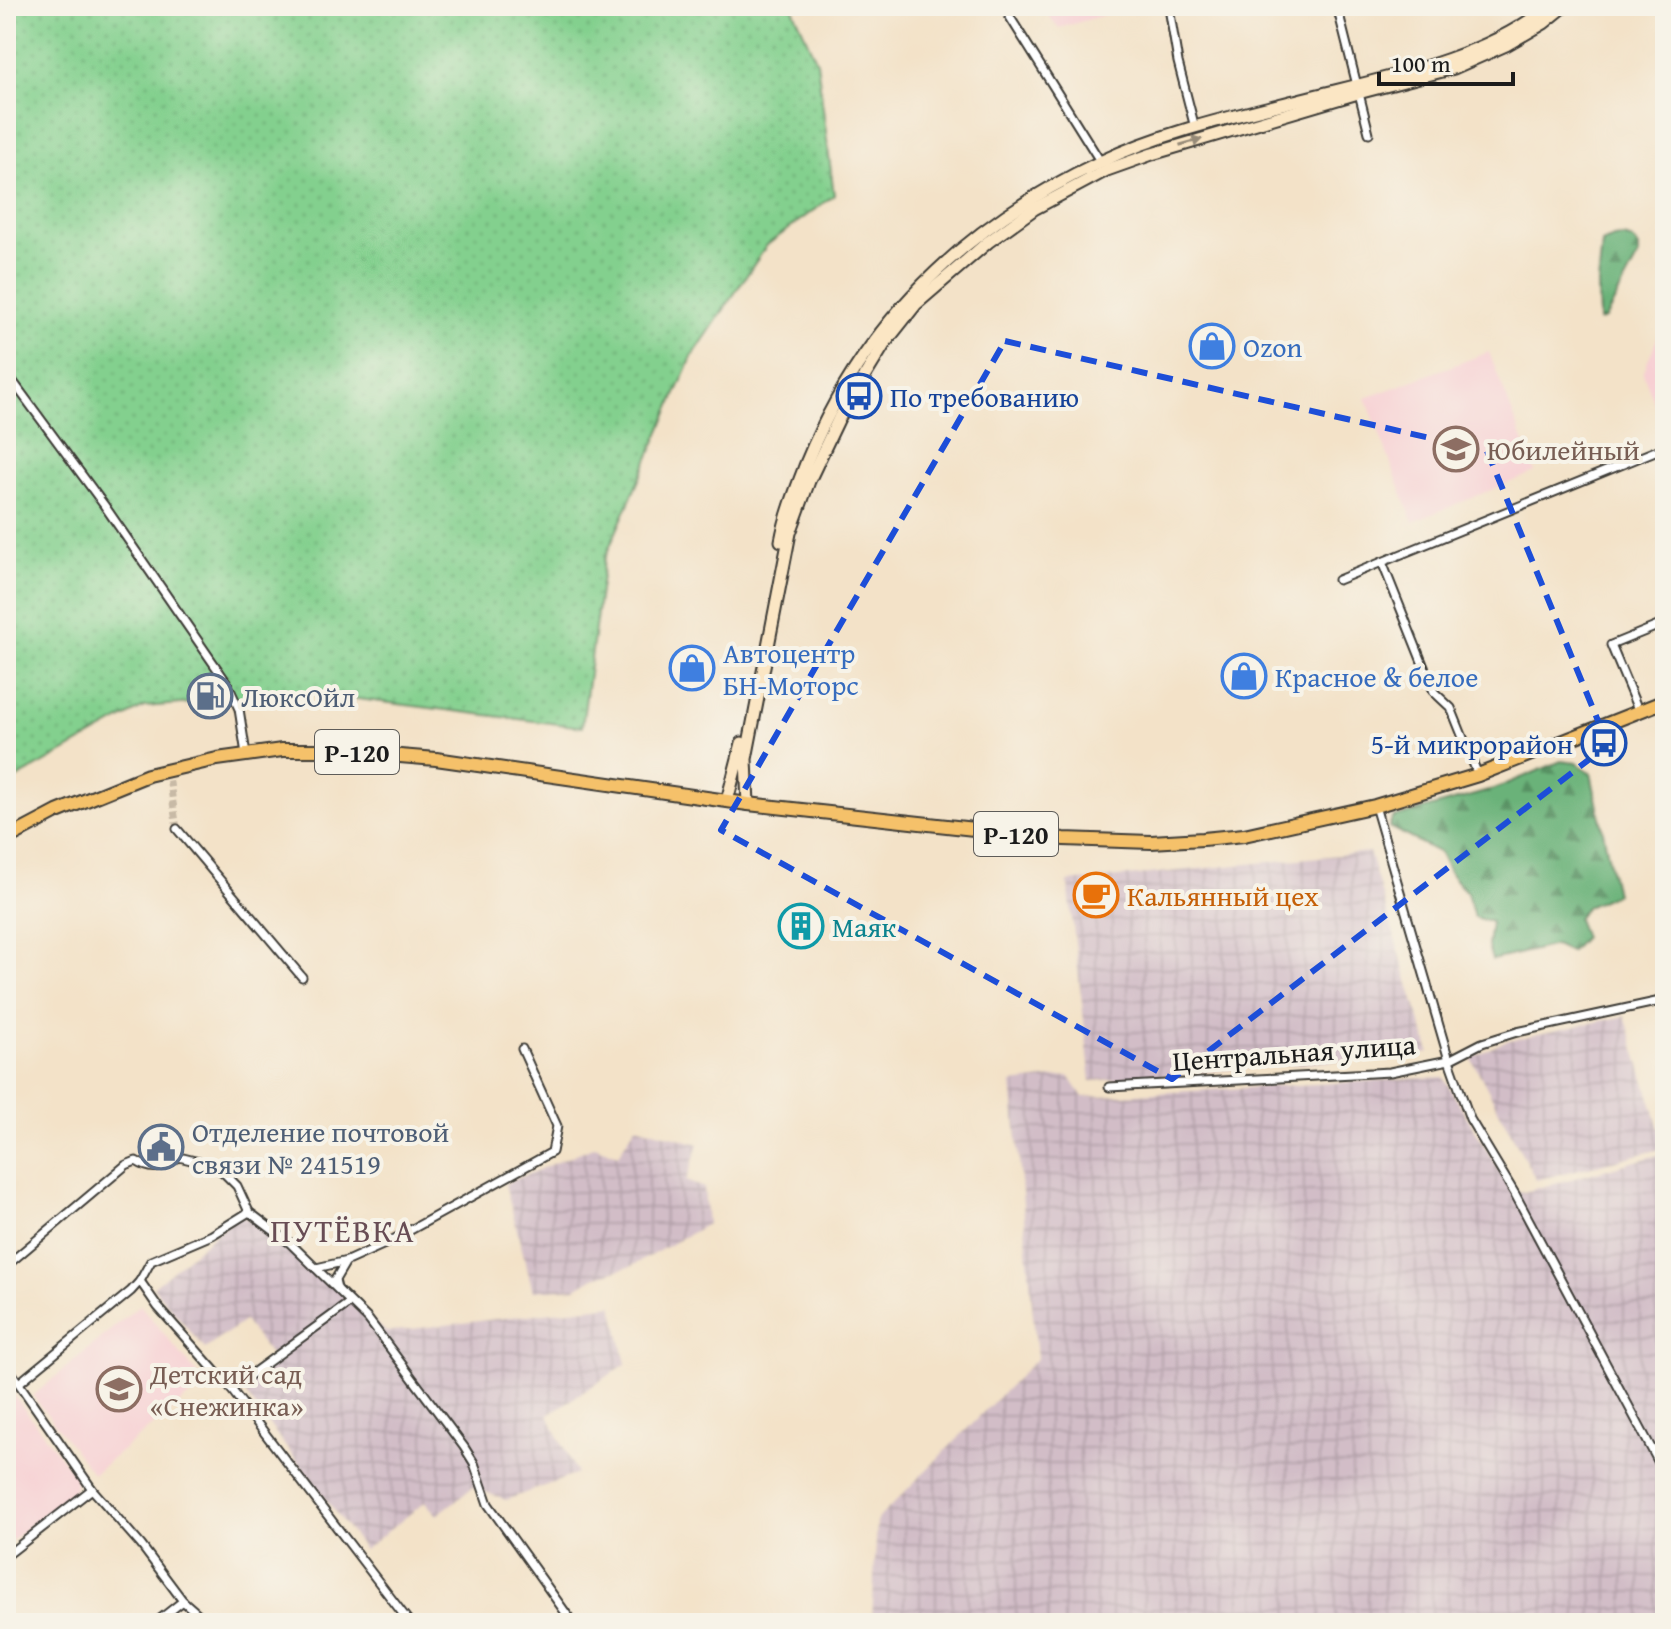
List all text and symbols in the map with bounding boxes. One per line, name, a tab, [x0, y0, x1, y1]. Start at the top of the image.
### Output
scale bar	[1379, 36, 1513, 86]
text: 100 m	[1391, 46, 1451, 81]
one-way arrow	[1180, 135, 1204, 148]
shop icon: Ozon	[1188, 322, 1236, 370]
place label: Ozon	[1243, 326, 1303, 367]
bus stop icon: По требованию	[835, 372, 883, 420]
place label: По требованию	[890, 376, 1079, 417]
school or university icon: Юбилейный	[1432, 425, 1480, 473]
place label: Юбилейный	[1487, 429, 1640, 470]
place label: Автоцентр БН-Моторс	[723, 632, 859, 705]
shop icon: Автоцентр БН-Моторс	[668, 644, 716, 692]
shop icon: Красное & белое	[1220, 652, 1268, 700]
place label: Красное & белое	[1275, 656, 1478, 697]
fuel station icon: ЛюксОйл	[186, 672, 234, 720]
place label: ЛюксОйл	[241, 676, 355, 717]
bus stop icon: 5-й микрорайон	[1580, 719, 1628, 767]
place label: 5-й микрорайон	[1371, 723, 1573, 764]
road number: Р-120	[315, 730, 399, 774]
road number: Р-120	[974, 812, 1058, 856]
cafe icon: Кальянный цех	[1072, 871, 1120, 919]
place label: Кальянный цех	[1127, 875, 1319, 916]
building icon: Маяк	[777, 902, 825, 950]
place label: Маяк	[832, 906, 896, 947]
street label: Центральная улица	[1171, 1023, 1418, 1081]
place label: Отделение почтовой связи № 241519	[192, 1111, 449, 1184]
public building icon: Отделение почтовой связи № 241519	[137, 1123, 185, 1171]
district label: ПУТЁВКА	[270, 1207, 416, 1254]
place label: Детский сад «Снежинка»	[149, 1353, 304, 1426]
school or university icon: Детский сад «Снежинка»	[95, 1365, 143, 1413]

